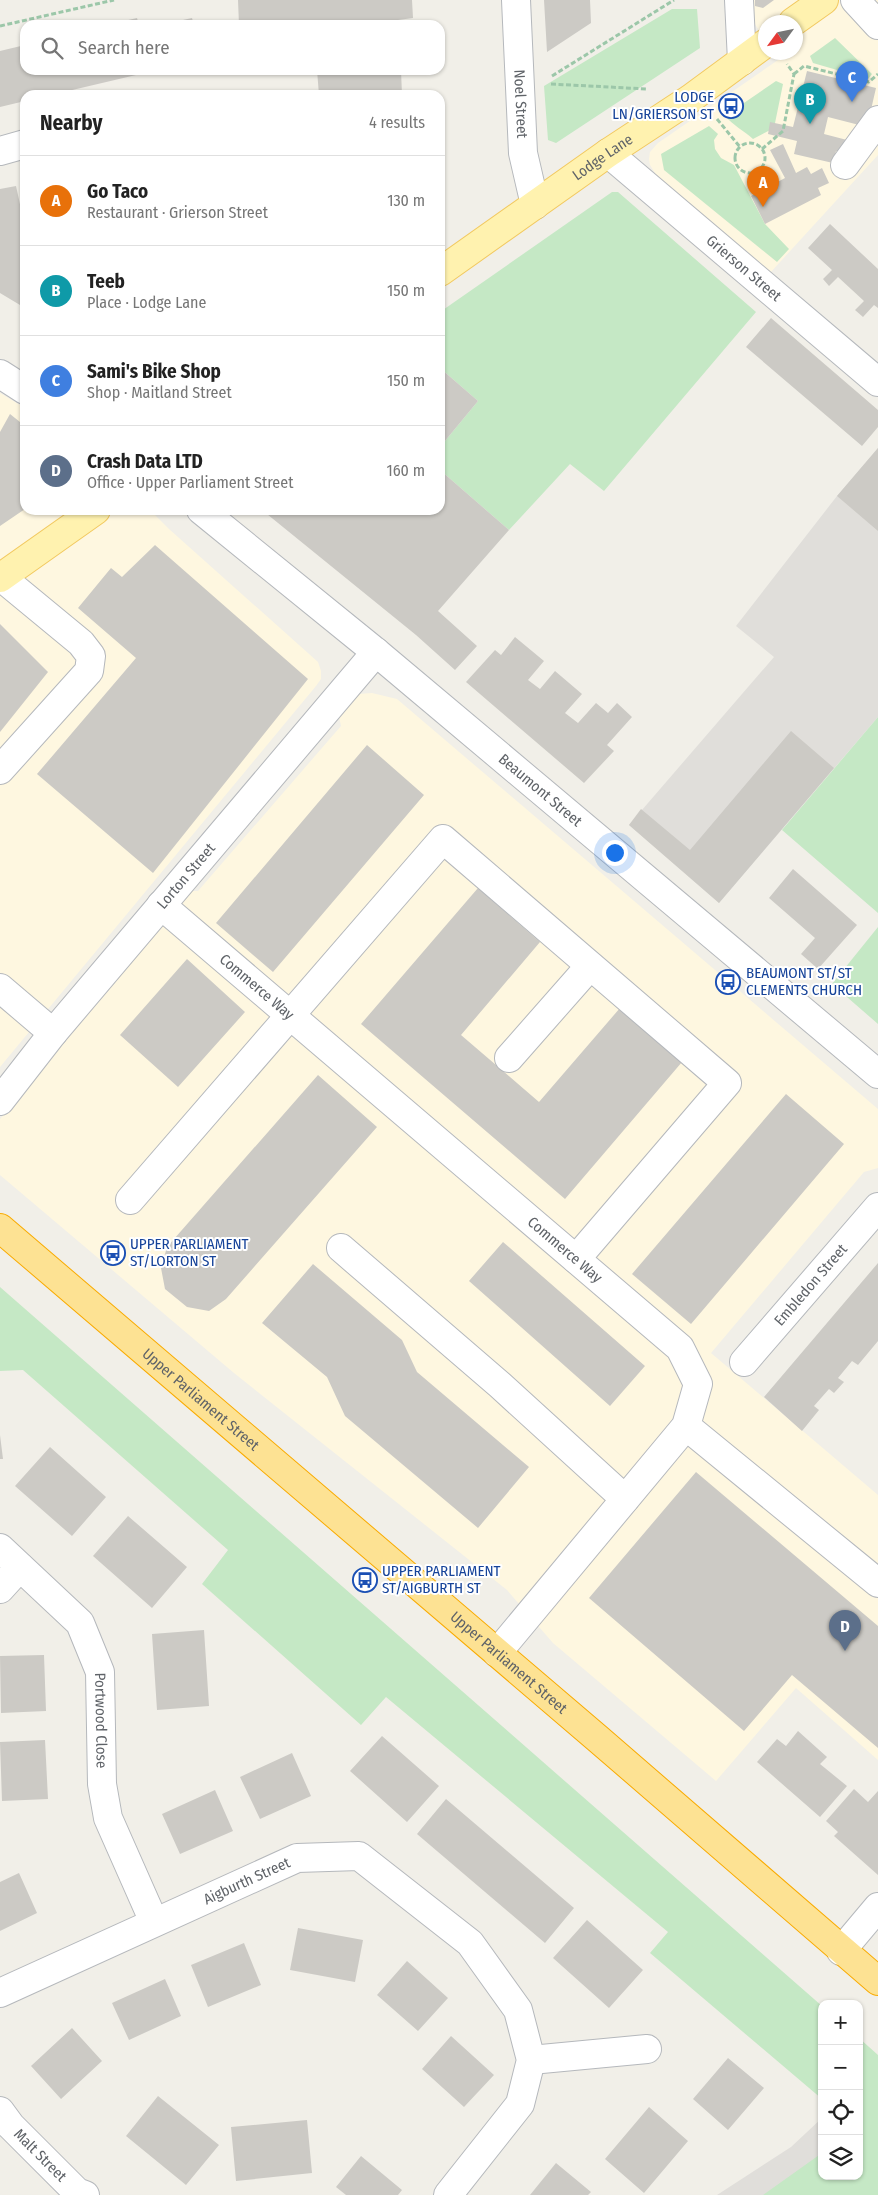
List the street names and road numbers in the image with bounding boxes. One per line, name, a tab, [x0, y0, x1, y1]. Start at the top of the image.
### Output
street label: Noel Street	[510, 69, 531, 139]
street label: Lodge Lane	[569, 130, 636, 184]
street label: Grierson Street	[703, 231, 785, 305]
street label: Beaumont Street	[495, 750, 586, 830]
street label: Lorton Street	[153, 839, 219, 913]
street label: Commerce Way	[216, 950, 298, 1024]
street label: Commerce Way	[524, 1213, 606, 1287]
street label: Embledon Street	[771, 1240, 851, 1329]
street label: Upper Parliament Street	[139, 1345, 263, 1454]
street label: Upper Parliament Street	[447, 1608, 571, 1718]
street label: Portwood Close	[91, 1672, 111, 1768]
street label: Aigburth Street	[201, 1853, 293, 1908]
street label: Malt Street	[10, 2125, 70, 2185]

